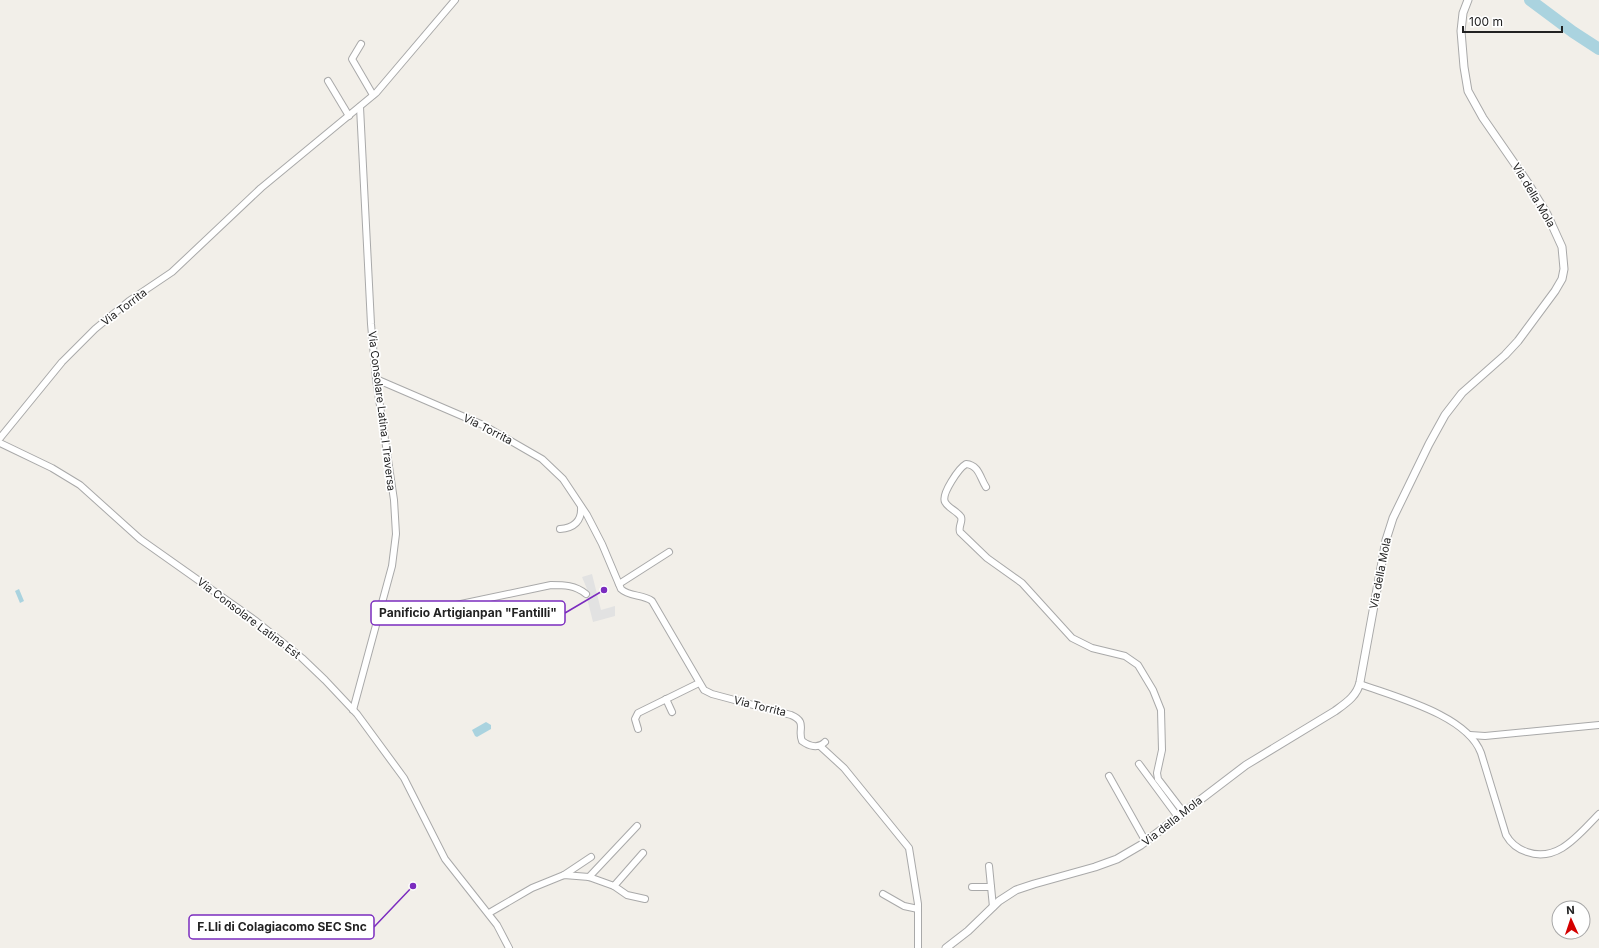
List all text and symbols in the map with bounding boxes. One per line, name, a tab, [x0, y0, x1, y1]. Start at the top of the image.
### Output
scale bar	[1463, 8, 1562, 34]
text: 100 m	[1469, 14, 1503, 29]
street label: Via della Mola	[1509, 160, 1559, 230]
street label: Via Torrita	[98, 285, 150, 329]
street label: Via Consolare Latina I Traversa	[365, 330, 399, 492]
street label: Via Torrita	[461, 411, 515, 447]
street label: Via della Mola	[1366, 536, 1394, 610]
street label: Via Consolare Latina Est	[195, 575, 304, 662]
callout: Panificio Artigianpan "Fantilli"	[371, 601, 565, 625]
text: Panificio Artigianpan "Fantilli"	[379, 605, 557, 620]
street label: Via Torrita	[732, 693, 788, 719]
street label: Via della Mola	[1139, 793, 1205, 849]
north arrow	[1551, 900, 1591, 940]
text: N	[1566, 903, 1575, 917]
callout: F.Lli di Colagiacomo SEC Snc	[189, 915, 374, 939]
text: F.Lli di Colagiacomo SEC Snc	[197, 919, 367, 934]

